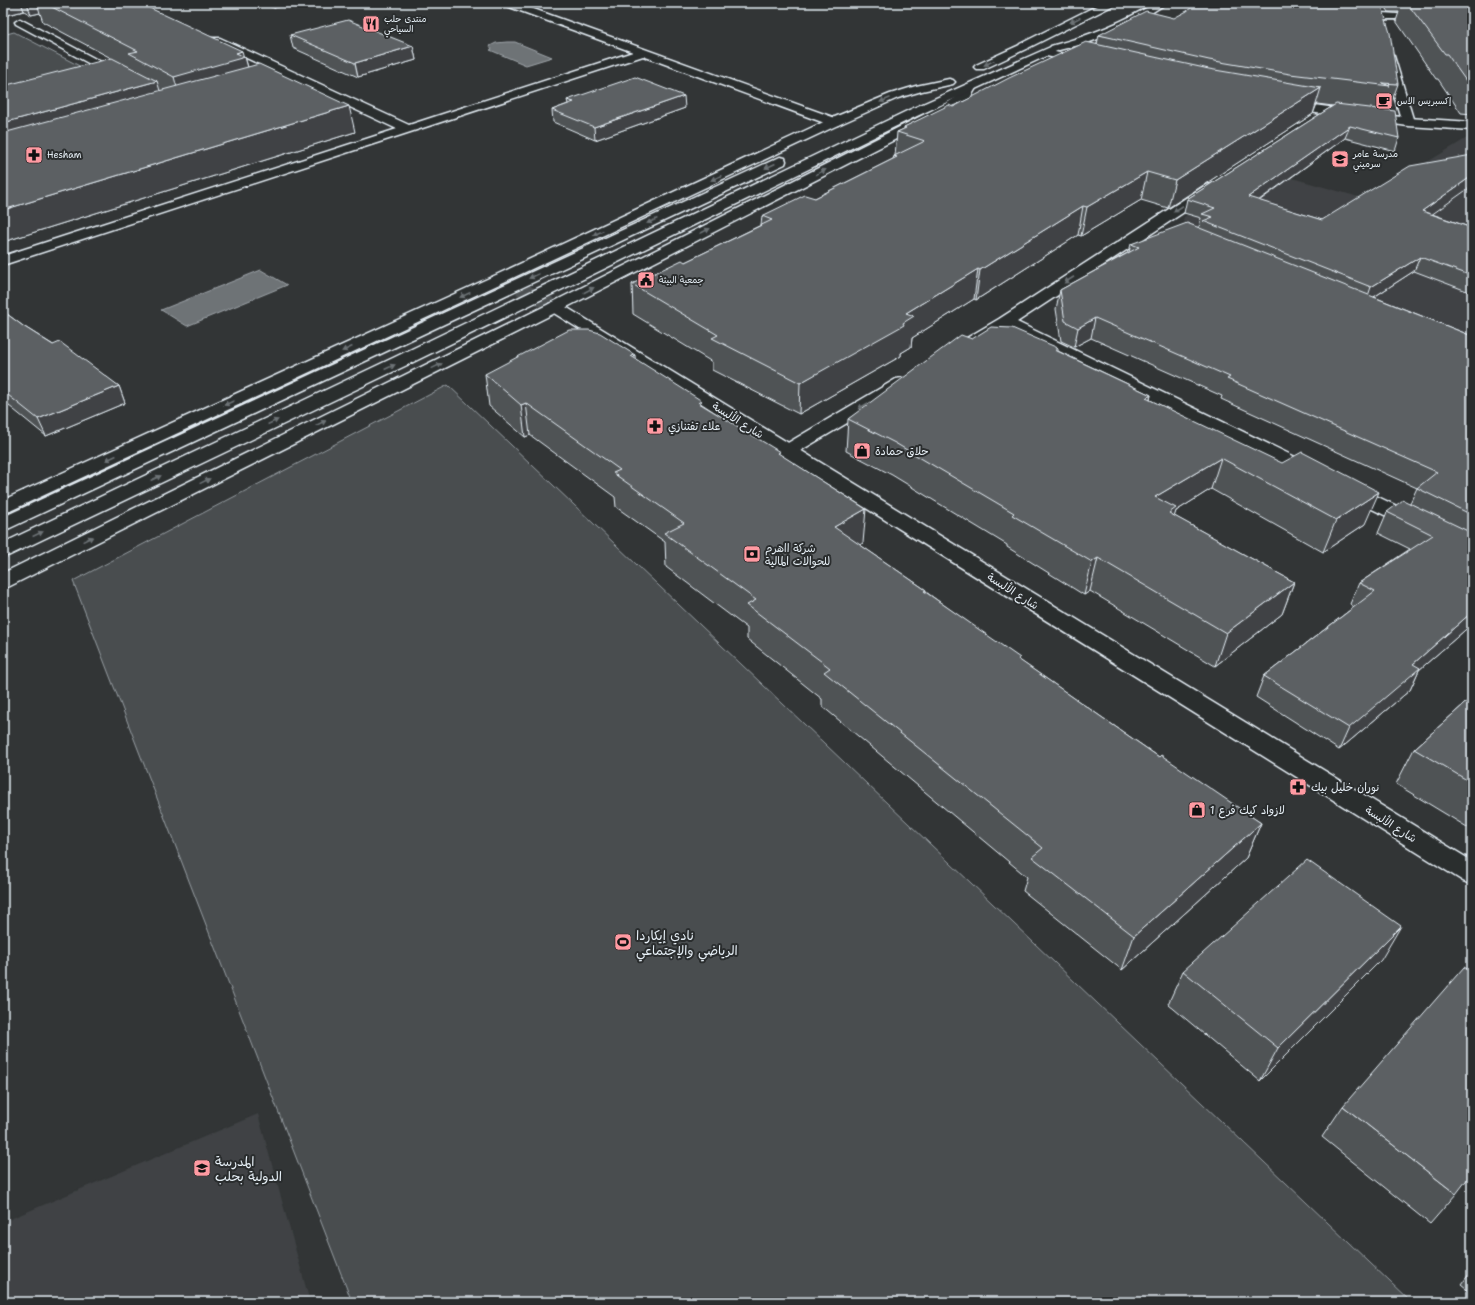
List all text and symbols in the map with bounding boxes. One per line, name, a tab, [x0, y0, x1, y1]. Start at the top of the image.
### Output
place label: منتدى حلب السياحي	[384, 13, 427, 38]
restaurant icon: منتدى حلب السياحي	[361, 14, 381, 34]
one-way arrow	[1069, 17, 1080, 23]
one-way arrow	[983, 60, 994, 66]
cafe icon: إكسبريس الاس	[1374, 91, 1394, 111]
place label: إكسبريس الاس	[1397, 95, 1451, 107]
one-way arrow	[879, 97, 891, 103]
pharmacy icon: Hesham	[24, 145, 44, 165]
place label: مدرسة عامر سرميني	[1352, 148, 1398, 173]
place label: Hesham	[47, 149, 82, 161]
school or university icon: مدرسة عامر سرميني	[1330, 149, 1350, 169]
one-way arrow	[764, 163, 775, 169]
one-way arrow	[815, 169, 827, 175]
one-way arrow	[710, 175, 722, 181]
one-way arrow	[1173, 205, 1183, 213]
one-way arrow	[646, 218, 658, 224]
one-way arrow	[700, 228, 711, 234]
one-way arrow	[592, 230, 604, 236]
public building icon: جمعية البيئة	[636, 270, 656, 290]
one-way arrow	[528, 273, 540, 279]
place label: جمعية البيئة	[659, 274, 704, 286]
one-way arrow	[1063, 277, 1075, 284]
one-way arrow	[584, 287, 595, 293]
one-way arrow	[460, 292, 471, 298]
one-way arrow	[342, 346, 353, 352]
one-way arrow	[432, 362, 443, 369]
one-way arrow	[385, 364, 396, 370]
street label: شارع الألبسة	[709, 399, 766, 443]
one-way arrow	[224, 400, 235, 406]
one-way arrow	[857, 403, 869, 410]
pharmacy icon: علاء تفتنازي	[645, 416, 665, 436]
one-way arrow	[267, 419, 279, 425]
place label: علاء تفتنازي	[668, 419, 720, 435]
one-way arrow	[315, 420, 327, 426]
shop icon: حلاق حمادة	[852, 441, 872, 461]
place label: حلاق حمادة	[875, 444, 929, 459]
one-way arrow	[106, 455, 117, 461]
one-way arrow	[150, 475, 161, 481]
one-way arrow	[199, 478, 210, 484]
one-way arrow	[33, 531, 44, 537]
one-way arrow	[82, 536, 94, 542]
place label: شركة ااهرم للحوالات المالية	[765, 541, 830, 569]
bank icon: شركة ااهرم للحوالات المالية	[742, 544, 762, 564]
street label: شارع الألبسة	[984, 570, 1041, 614]
pharmacy icon: نوران خليل بيك	[1288, 777, 1308, 797]
place label: نوران خليل بيك	[1311, 780, 1380, 795]
shop icon: لازواد كيك فرع 1	[1187, 800, 1207, 820]
place label: لازواد كيك فرع 1	[1210, 803, 1285, 819]
street label: شارع الألبسة	[1362, 803, 1419, 847]
place label: نادي إيكاردا الرياضي والإجتماعي	[636, 927, 738, 962]
sports icon: نادي إيكاردا الرياضي والإجتماعي	[613, 932, 633, 952]
place label: المدرسة الدولية بحلب	[215, 1153, 282, 1185]
school or university icon: المدرسة الدولية بحلب	[192, 1158, 212, 1178]

